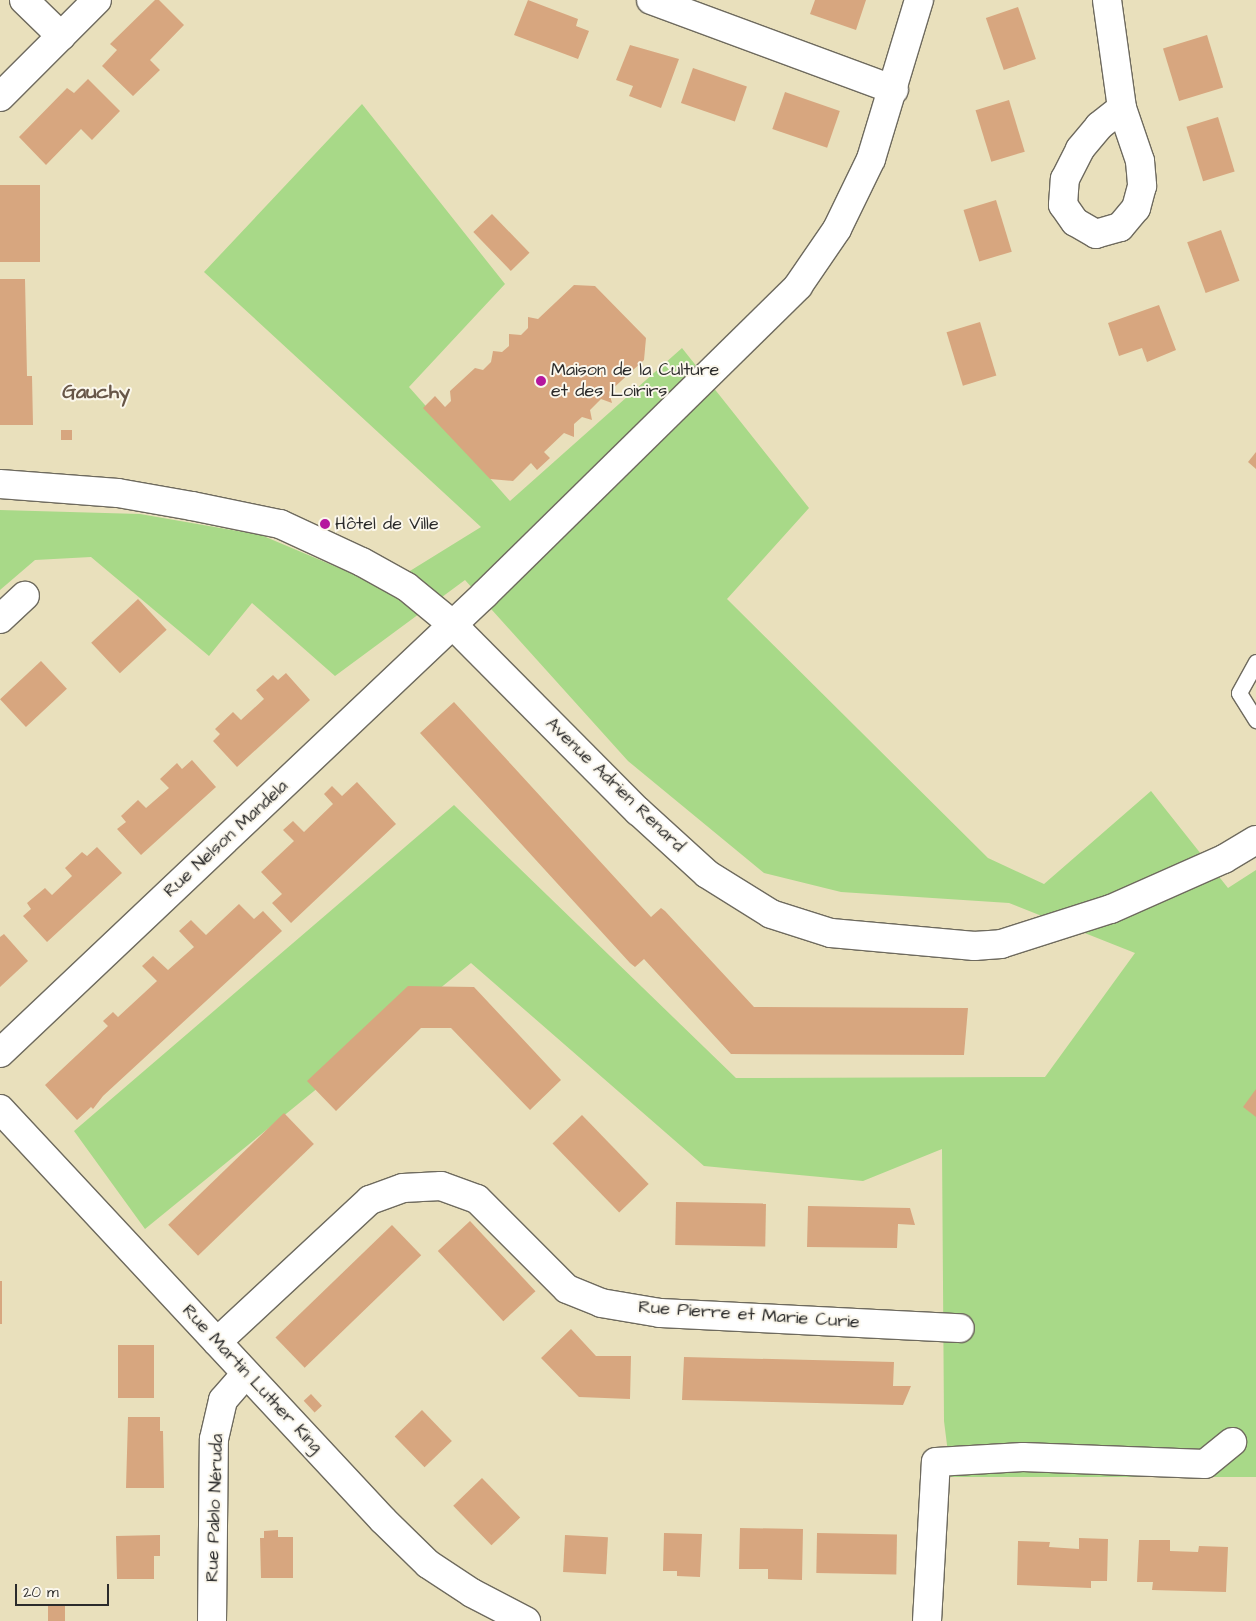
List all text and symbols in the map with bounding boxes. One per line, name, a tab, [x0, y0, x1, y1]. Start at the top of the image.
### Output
place label: Maison de la Culture et des Loirirs	[551, 360, 719, 402]
marker: Maison de la Culture et des Loirirs	[535, 375, 547, 387]
district label: Gauchy	[62, 380, 130, 404]
place label: Hôtel de Ville	[335, 513, 439, 535]
marker: Hôtel de Ville	[319, 518, 331, 530]
street label: Avenue Adrien Renard	[541, 713, 689, 857]
street label: Rue Nelson Mandela	[159, 776, 293, 902]
street label: Rue Pierre et Marie Curie	[638, 1296, 860, 1334]
street label: Rue Martin Luther King	[177, 1300, 327, 1458]
street label: Rue Pablo Néruda	[202, 1434, 228, 1582]
scale bar	[18, 1574, 111, 1606]
text: 20 m	[23, 1582, 59, 1603]

